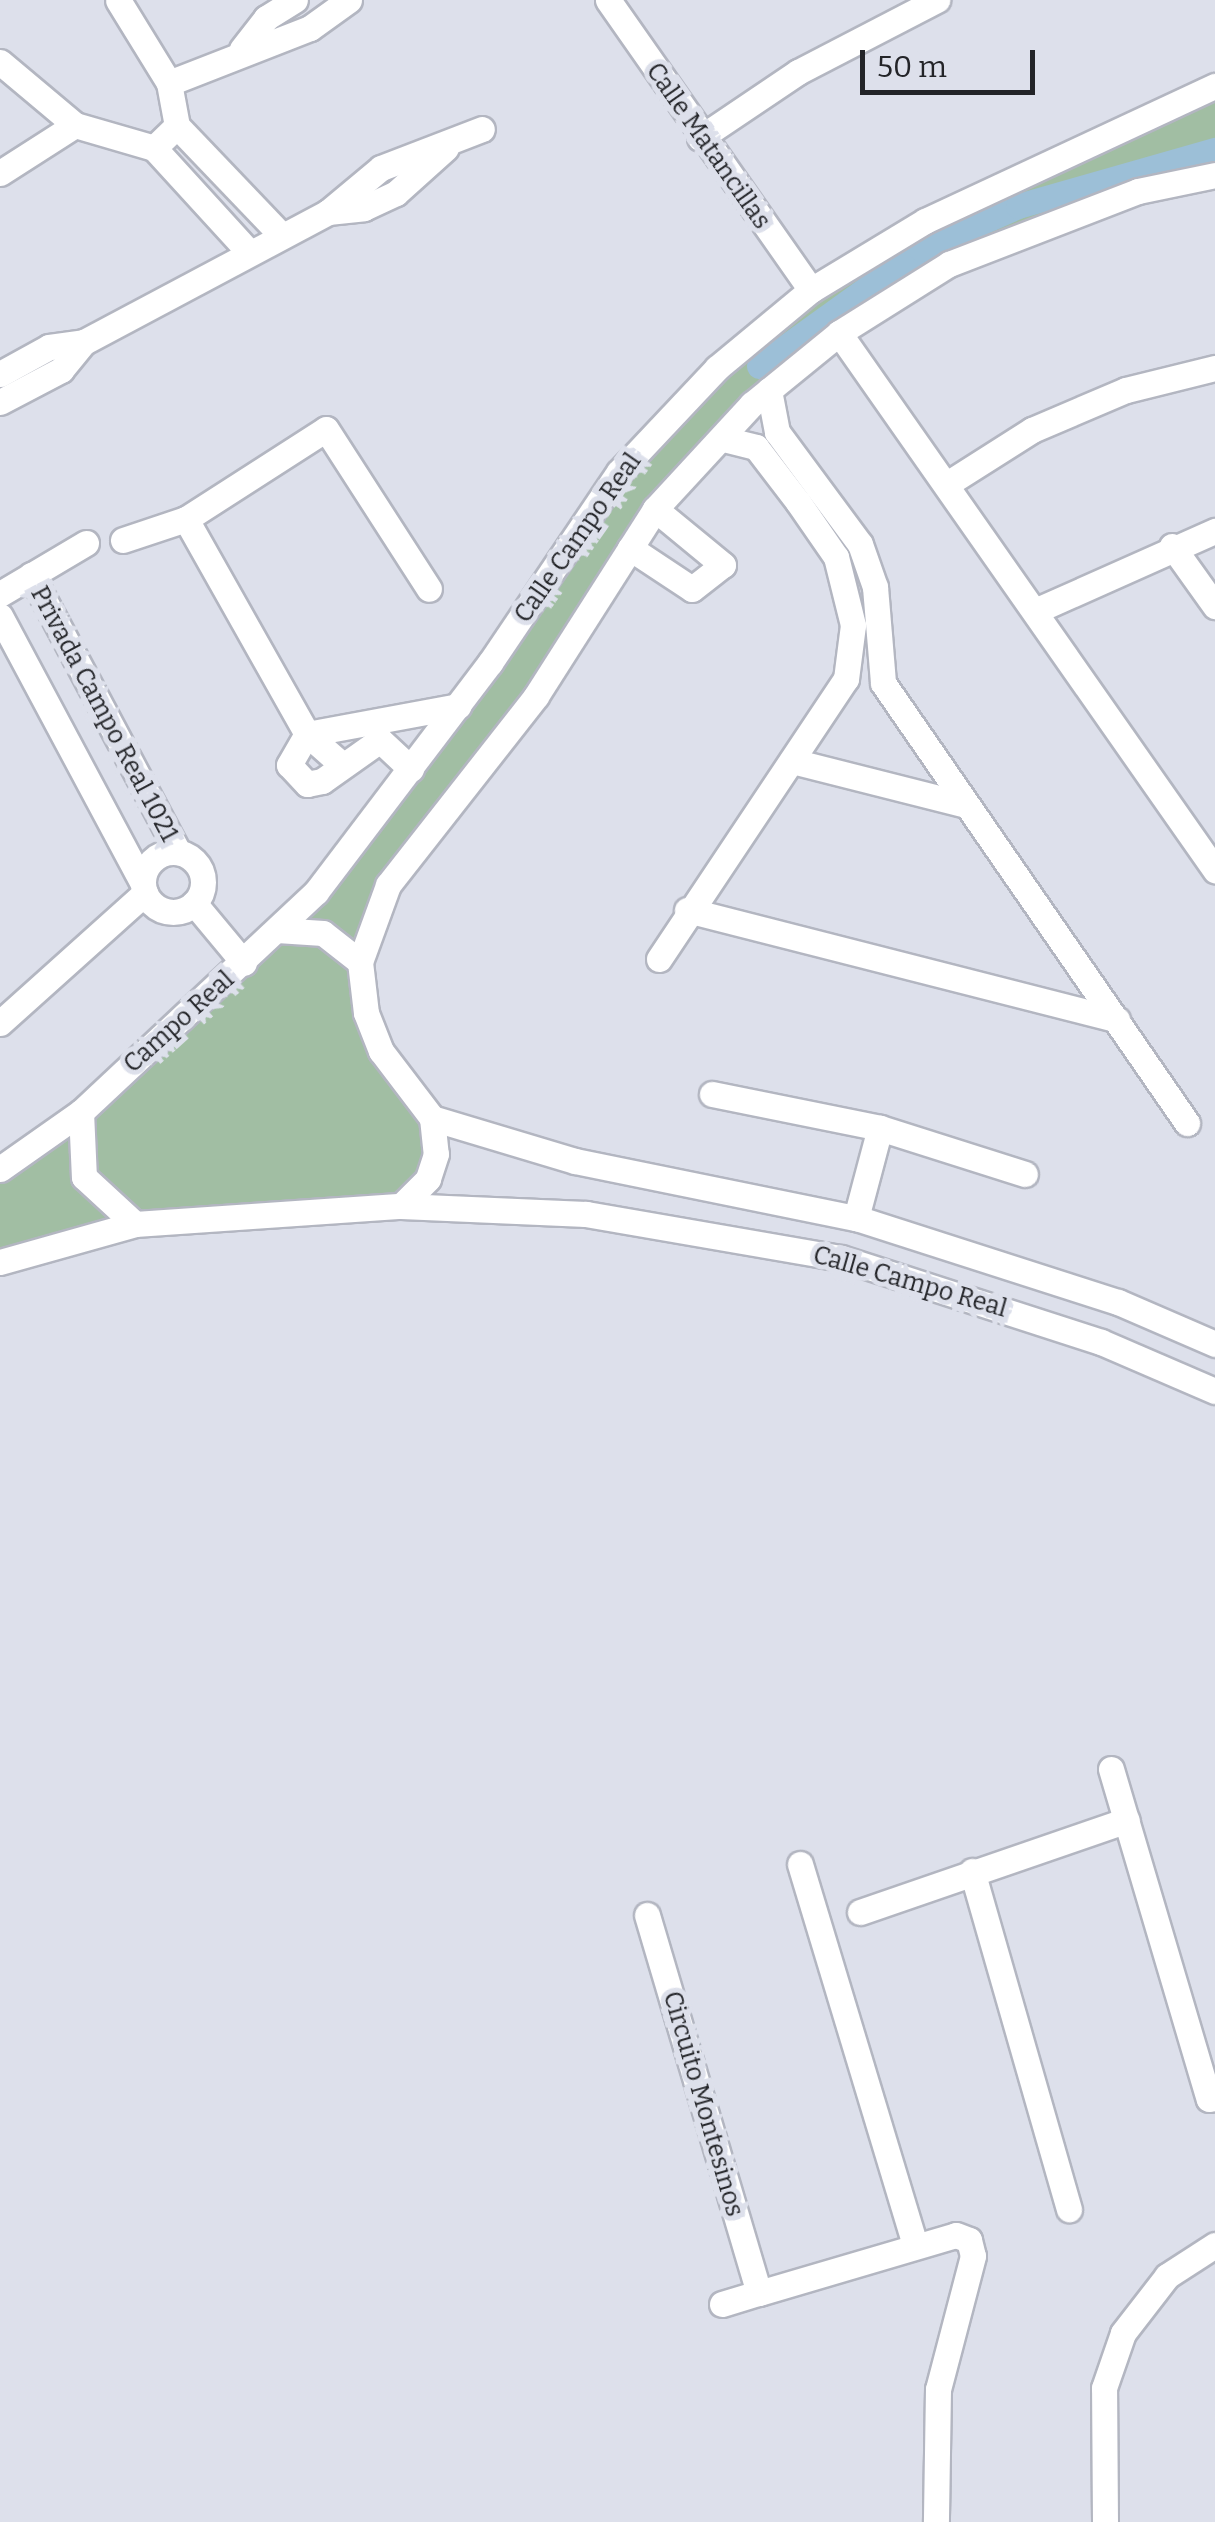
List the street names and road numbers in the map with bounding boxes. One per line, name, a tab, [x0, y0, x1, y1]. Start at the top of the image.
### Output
street label: Calle Matancillas	[640, 57, 776, 235]
street label: Calle Campo Real	[508, 447, 648, 629]
street label: Privada Campo Real 1021	[24, 581, 184, 847]
street label: Campo Real	[118, 965, 240, 1079]
street label: Calle Campo Real	[810, 1240, 1010, 1324]
street label: Circuito Montesinos	[657, 1988, 749, 2220]

